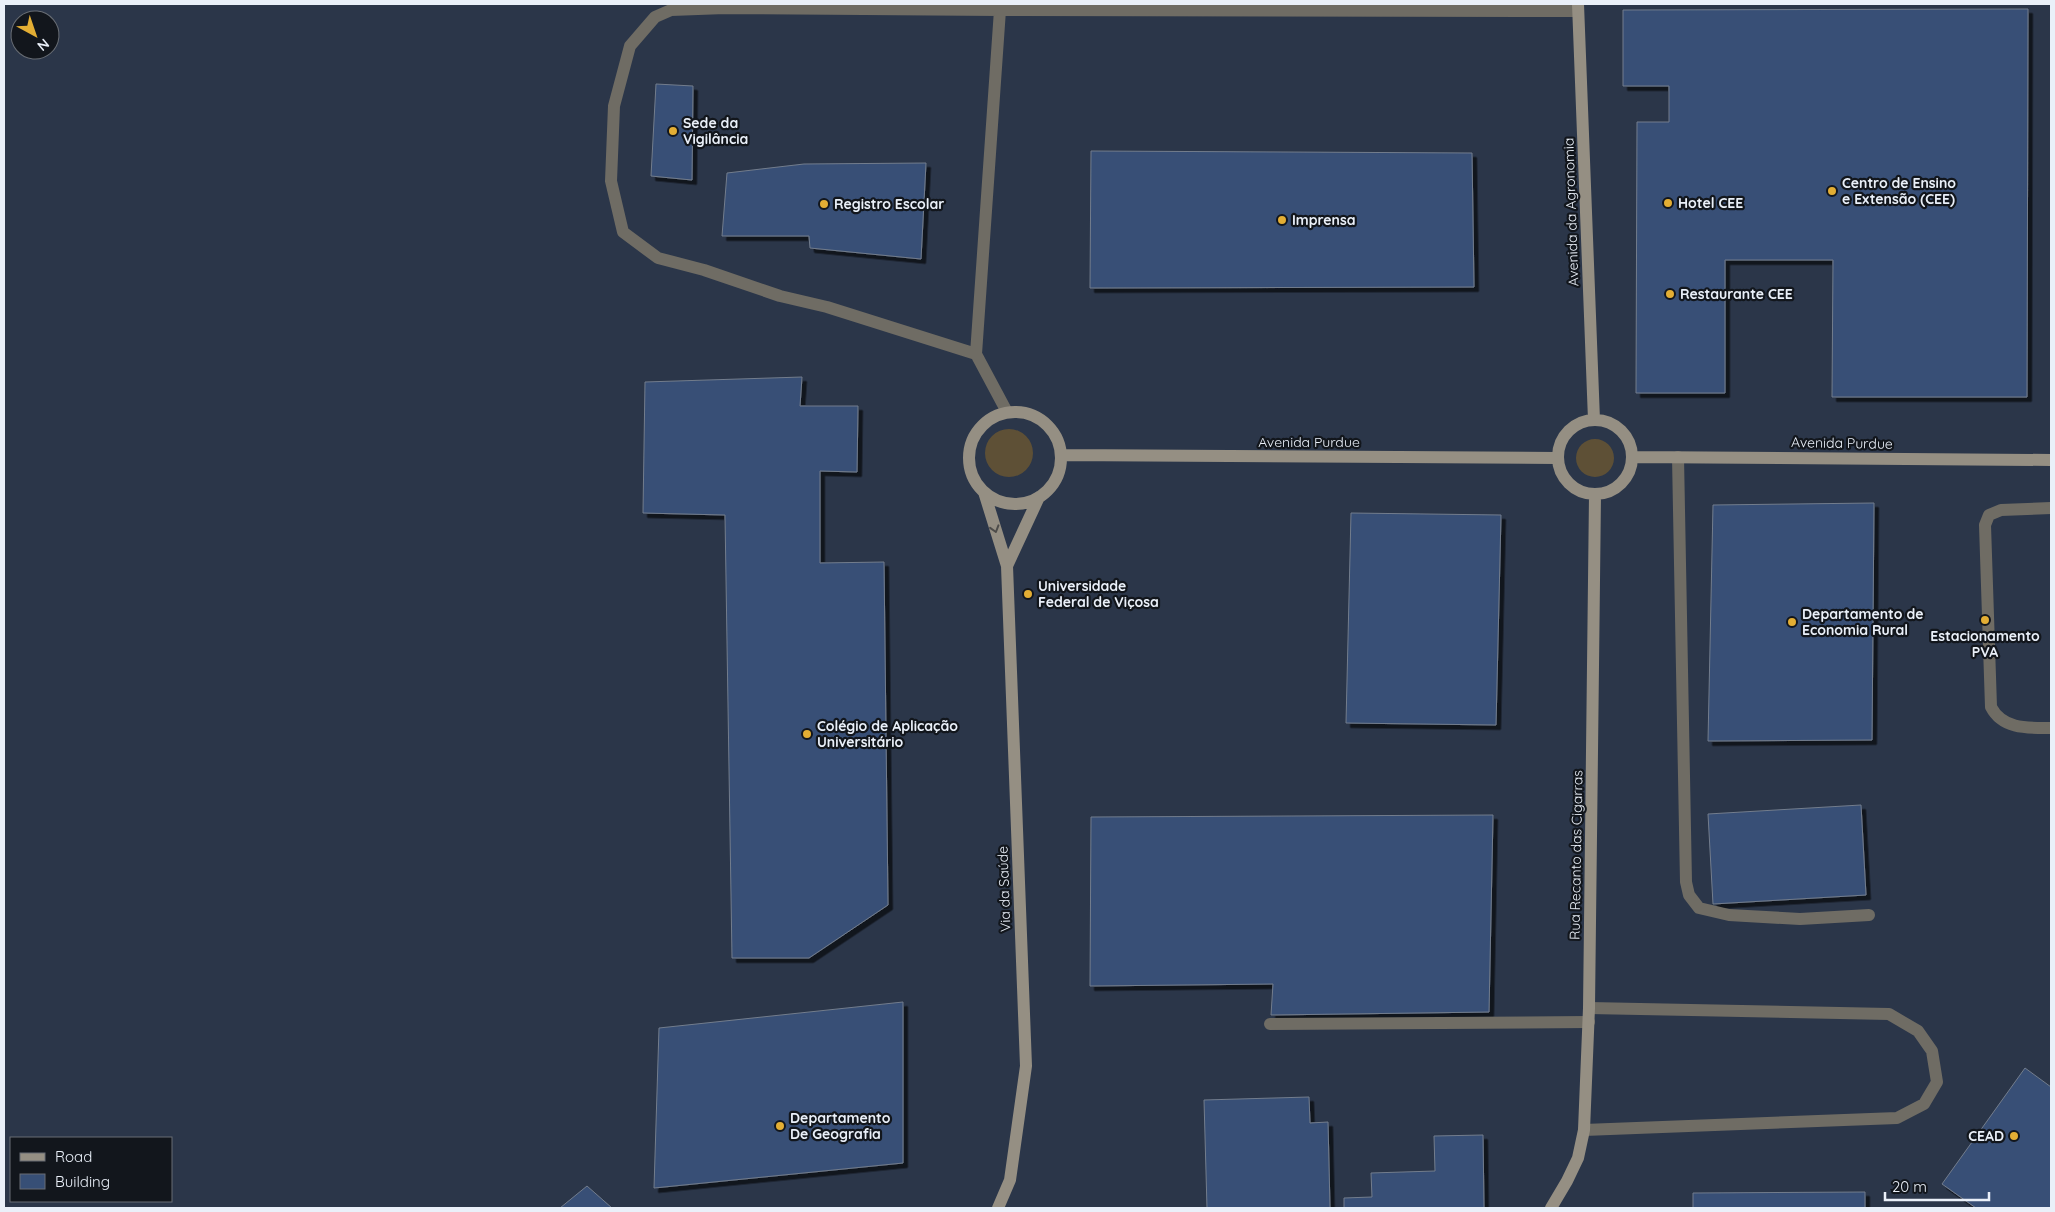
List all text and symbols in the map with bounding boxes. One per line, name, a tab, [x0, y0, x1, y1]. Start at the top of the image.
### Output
north arrow	[10, 10, 60, 60]
text: N	[34, 35, 53, 55]
place label: Sede da Vigilância	[683, 114, 748, 148]
marker: Sede da Vigilância	[667, 125, 679, 137]
street label: Avenida da Agronomia	[1559, 137, 1583, 287]
place label: Centro de Ensino e Extensão (CEE)	[1842, 174, 1956, 208]
marker: Centro de Ensino e Extensão (CEE)	[1826, 185, 1838, 197]
place label: Hotel CEE	[1678, 194, 1743, 212]
place label: Registro Escolar	[834, 195, 944, 213]
marker: Hotel CEE	[1662, 197, 1674, 209]
marker: Registro Escolar	[818, 198, 830, 210]
place label: Imprensa	[1292, 211, 1356, 229]
marker: Imprensa	[1276, 214, 1288, 226]
place label: Restaurante CEE	[1680, 285, 1793, 303]
marker: Restaurante CEE	[1664, 288, 1676, 300]
street label: Avenida Purdue	[1258, 433, 1360, 451]
street label: Avenida Purdue	[1791, 433, 1893, 453]
one-way arrow	[989, 524, 999, 533]
place label: Universidade Federal de Viçosa	[1038, 577, 1159, 611]
marker: Universidade Federal de Viçosa	[1022, 588, 1034, 600]
place label: Departamento de Economia Rural	[1802, 605, 1923, 639]
marker: Estacionamento PVA	[1979, 614, 1991, 626]
marker: Departamento de Economia Rural	[1786, 616, 1798, 628]
place label: Estacionamento PVA	[1930, 627, 2040, 661]
place label: Colégio de Aplicação Universitário	[817, 717, 958, 751]
marker: Colégio de Aplicação Universitário	[801, 728, 813, 740]
street label: Rua Recanto das Cigarras	[1566, 770, 1586, 940]
street label: Via da Saúde	[994, 846, 1014, 932]
place label: Departamento De Geografia	[790, 1109, 891, 1143]
marker: Departamento De Geografia	[774, 1120, 786, 1132]
place label: CEAD	[1968, 1127, 2004, 1145]
marker: CEAD	[2008, 1130, 2020, 1142]
legend	[10, 1137, 172, 1202]
text: Road	[55, 1147, 92, 1166]
scale bar	[1885, 1170, 1989, 1202]
text: Building	[55, 1172, 110, 1191]
text: 20 m	[1892, 1177, 1927, 1196]

